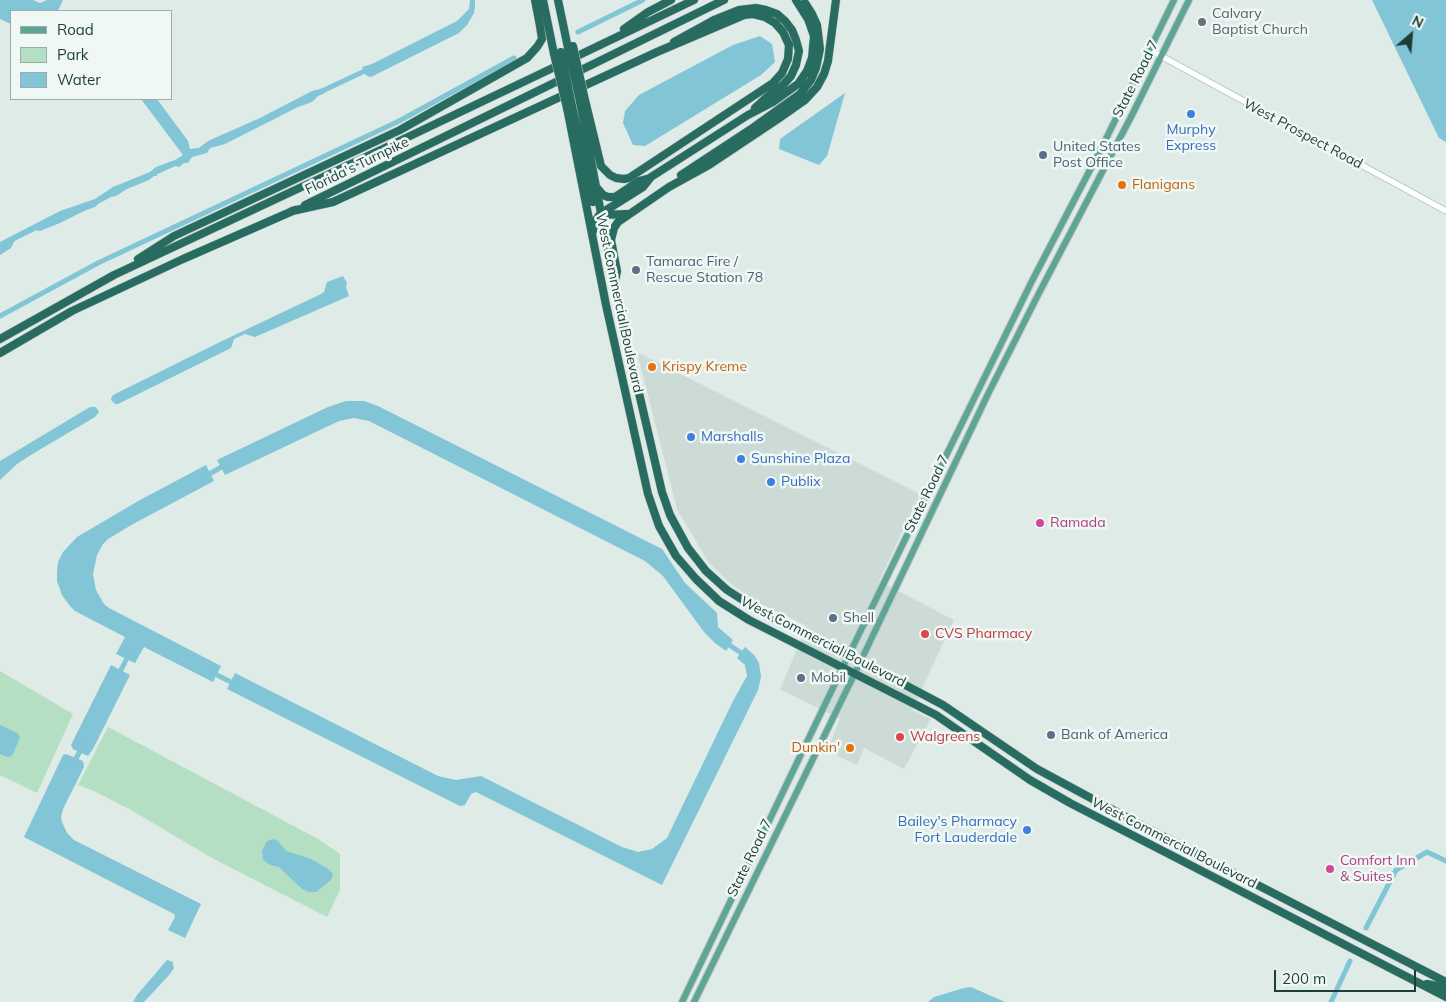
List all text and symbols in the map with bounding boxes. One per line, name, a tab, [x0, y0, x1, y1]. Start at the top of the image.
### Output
place label: Calvary Baptist Church	[1212, 6, 1308, 38]
legend	[10, 10, 172, 100]
north arrow	[1386, 10, 1436, 60]
text: N	[1409, 11, 1427, 32]
marker: Calvary Baptist Church	[1196, 16, 1208, 28]
text: Road	[57, 20, 94, 39]
street label: State Road 7	[1109, 38, 1163, 120]
text: Park	[57, 45, 89, 64]
text: Water	[57, 70, 101, 89]
street label: West Prospect Road	[1241, 95, 1365, 173]
marker: Murphy Express	[1185, 108, 1197, 120]
place label: Murphy Express	[1166, 122, 1216, 154]
street label: Florida's Turnpike	[302, 134, 412, 198]
place label: United States Post Office	[1053, 139, 1141, 172]
marker: United States Post Office	[1037, 149, 1049, 161]
place label: Flanigans	[1132, 177, 1195, 193]
marker: Flanigans	[1116, 179, 1128, 191]
street label: West Commercial Boulevard	[592, 212, 646, 394]
place label: Tamarac Fire / Rescue Station 78	[646, 254, 763, 286]
marker: Tamarac Fire / Rescue Station 78	[630, 264, 642, 276]
place label: Krispy Kreme	[662, 359, 747, 375]
marker: Krispy Kreme	[646, 361, 658, 373]
place label: Marshalls	[701, 429, 764, 445]
marker: Marshalls	[685, 431, 697, 443]
place label: Sunshine Plaza	[751, 451, 850, 467]
street label: State Road 7	[901, 452, 953, 536]
marker: Sunshine Plaza	[735, 453, 747, 465]
place label: Publix	[781, 474, 821, 490]
marker: Publix	[765, 476, 777, 488]
place label: Ramada	[1050, 515, 1106, 531]
marker: Ramada	[1034, 517, 1046, 529]
street label: West Commercial Boulevard	[738, 593, 908, 691]
place label: Shell	[843, 610, 874, 626]
marker: Shell	[827, 612, 839, 624]
place label: CVS Pharmacy	[935, 626, 1032, 642]
marker: CVS Pharmacy	[919, 628, 931, 640]
place label: Mobil	[811, 670, 846, 686]
marker: Mobil	[795, 672, 807, 684]
place label: Bank of America	[1061, 727, 1168, 743]
place label: Walgreens	[910, 729, 980, 745]
marker: Bank of America	[1045, 729, 1057, 741]
marker: Walgreens	[894, 731, 906, 743]
place label: Dunkin'	[791, 740, 840, 756]
marker: Dunkin'	[844, 742, 856, 754]
street label: West Commercial Boulevard	[1089, 794, 1259, 892]
place label: Bailey's Pharmacy Fort Lauderdale	[898, 814, 1017, 846]
street label: State Road 7	[724, 816, 776, 900]
marker: Bailey's Pharmacy Fort Lauderdale	[1021, 824, 1033, 836]
place label: Comfort Inn & Suites	[1340, 853, 1416, 886]
marker: Comfort Inn & Suites	[1324, 863, 1336, 875]
scale bar	[1276, 960, 1418, 992]
text: 200 m	[1282, 969, 1326, 988]

